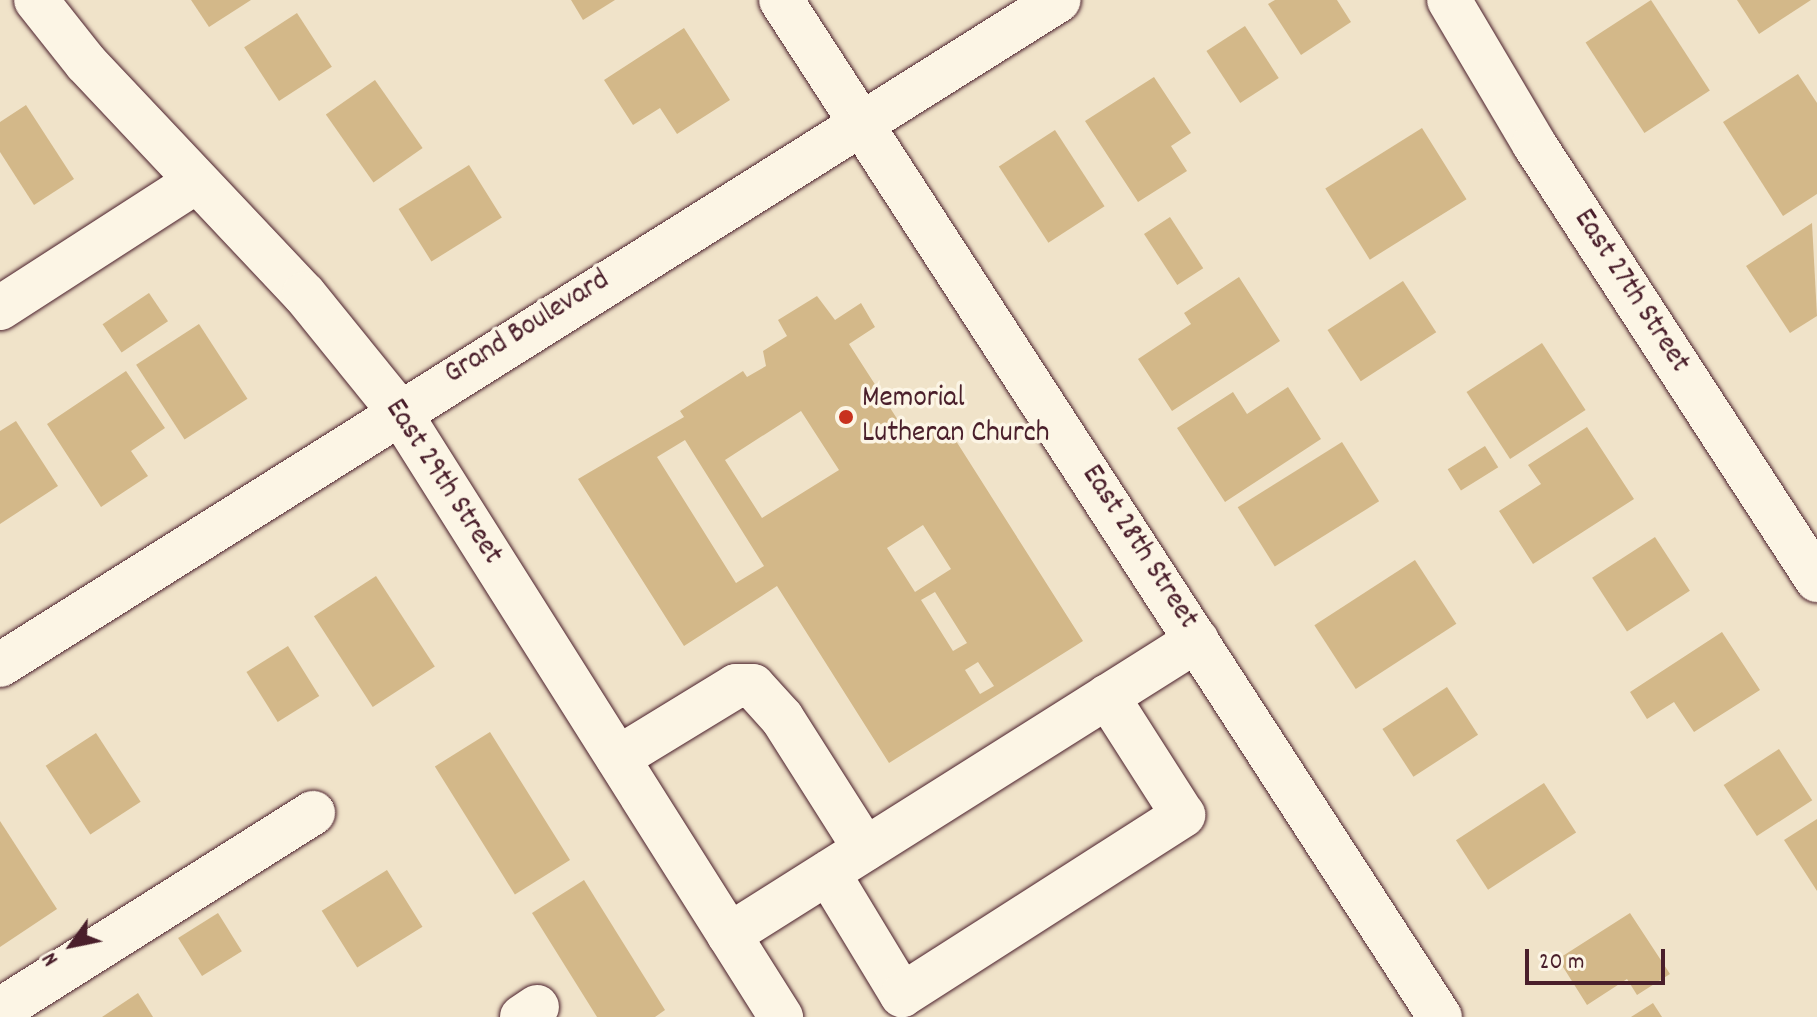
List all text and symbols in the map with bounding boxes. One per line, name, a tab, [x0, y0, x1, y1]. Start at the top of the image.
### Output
street label: East 27th Street	[1564, 204, 1696, 380]
street label: Grand Boulevard	[439, 264, 617, 394]
place label: Memorial Lutheran Church	[862, 382, 1050, 452]
street label: East 29th Street	[375, 394, 509, 572]
marker: Memorial Lutheran Church	[837, 408, 855, 426]
street label: East 28th Street	[1072, 459, 1204, 637]
north arrow	[32, 905, 112, 985]
scale bar	[1529, 933, 1669, 983]
text: N	[35, 945, 67, 971]
text: 20 m	[1539, 946, 1585, 980]

